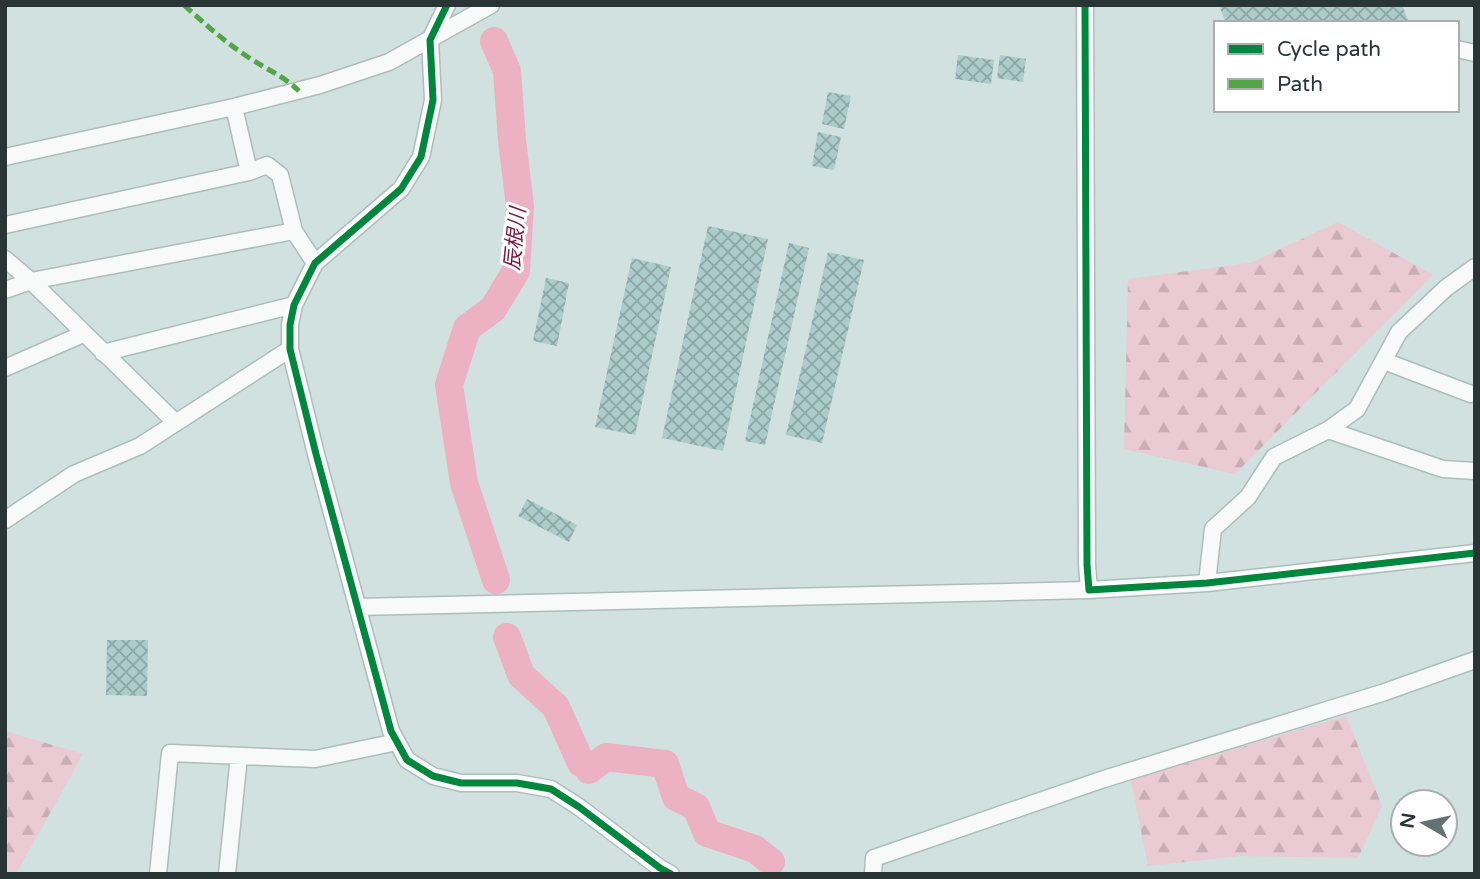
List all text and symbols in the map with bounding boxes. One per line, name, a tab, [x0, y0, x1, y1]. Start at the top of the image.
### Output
legend	[1214, 21, 1459, 112]
text: Cycle path	[1277, 37, 1381, 62]
text: Path	[1277, 72, 1323, 97]
water label: 辰根川	[500, 204, 531, 272]
north arrow	[1389, 788, 1459, 858]
text: N	[1396, 811, 1420, 830]

